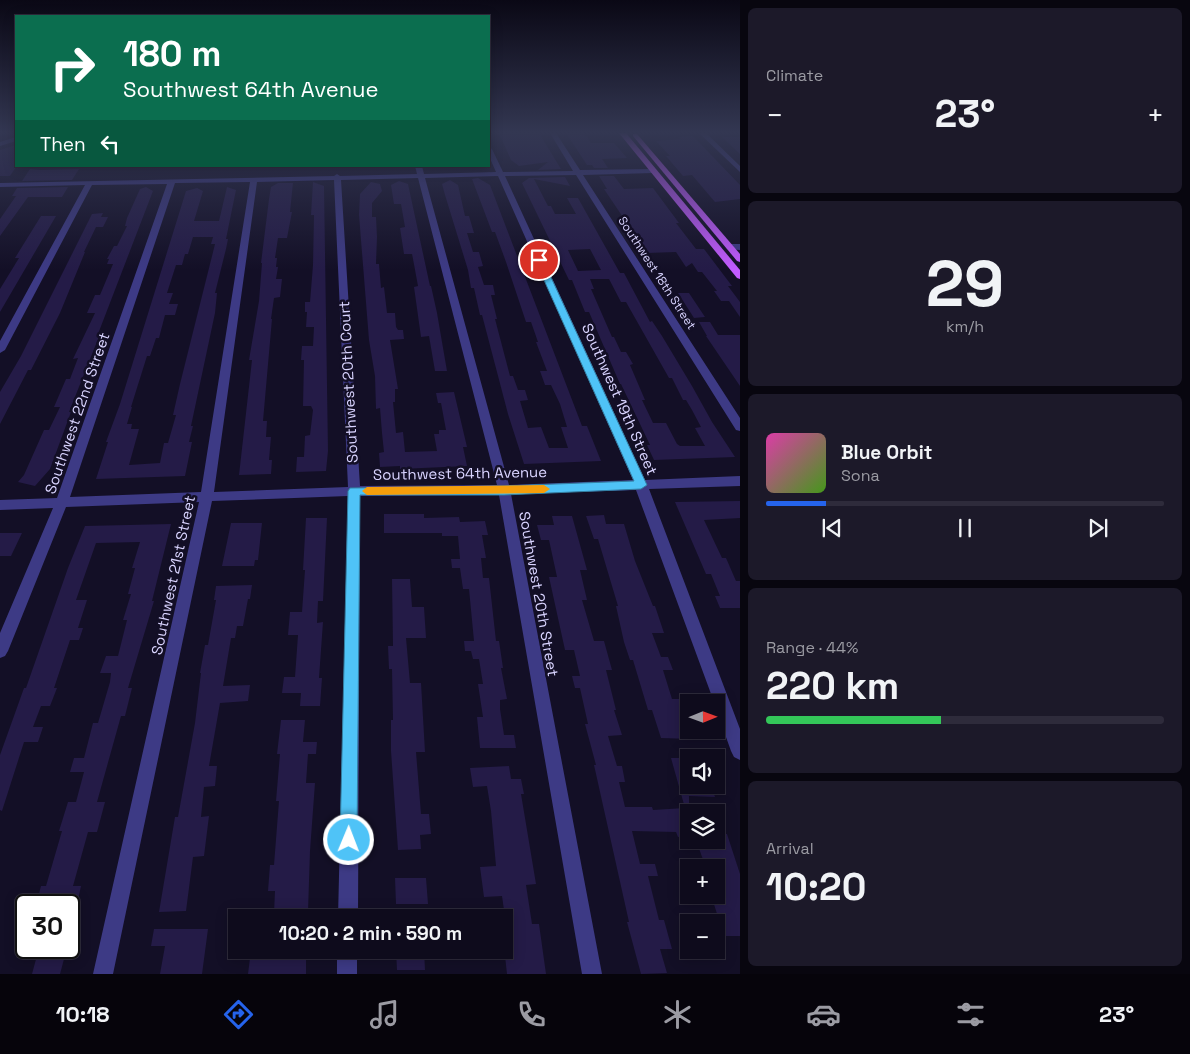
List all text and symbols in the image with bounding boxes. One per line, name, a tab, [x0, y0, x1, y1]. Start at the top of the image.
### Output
text: 180 m	[123, 32, 221, 76]
icon: right	[40, 35, 105, 100]
text: Climate	[766, 65, 823, 86]
text: Southwest 64th Avenue	[123, 75, 378, 103]
text: 23°	[935, 90, 995, 138]
text: −	[766, 97, 783, 133]
text: +	[1147, 97, 1164, 133]
icon: left	[96, 130, 124, 158]
text: Then	[40, 132, 86, 157]
street label: Southwest 18th Street	[614, 214, 700, 332]
pin	[518, 239, 560, 281]
text: 29	[926, 242, 1004, 325]
icon: arrive	[525, 246, 553, 274]
street label: Southwest 20th Court	[334, 300, 362, 463]
text: km/h	[946, 316, 984, 337]
street label: Southwest 19th Street	[578, 320, 662, 478]
street label: Southwest 22nd Street	[40, 330, 114, 496]
text: Blue Orbit	[841, 440, 932, 465]
street label: Southwest 64th Avenue	[373, 462, 547, 484]
text: Sona	[841, 465, 880, 486]
street label: Southwest 21st Street	[147, 493, 199, 656]
street label: Southwest 20th Street	[515, 510, 563, 678]
icon: previous	[818, 514, 846, 542]
icon: pause	[951, 514, 979, 542]
icon: next	[1084, 514, 1112, 542]
text: Range · 44%	[766, 637, 858, 658]
text: 220 km	[766, 662, 899, 710]
north arrow	[680, 694, 725, 739]
map controls	[680, 694, 725, 959]
button: sound	[680, 749, 725, 794]
button: layers	[680, 804, 725, 849]
position arrow	[322, 813, 374, 865]
text: Arrival	[766, 838, 814, 859]
button: +	[680, 859, 725, 904]
text: 10:20	[766, 863, 866, 911]
speed limit sign: 30	[15, 894, 80, 959]
button: −	[680, 914, 725, 959]
text: 10:20 · 2 min · 590 m	[279, 921, 462, 946]
icon: directions	[221, 997, 256, 1032]
icon: music	[367, 997, 402, 1032]
icon: phone	[514, 997, 549, 1032]
icon: climate	[660, 997, 695, 1032]
icon: car	[806, 997, 841, 1032]
icon: filters	[953, 997, 988, 1032]
text: 10:18	[56, 1000, 110, 1028]
text: 23°	[1099, 1000, 1134, 1028]

